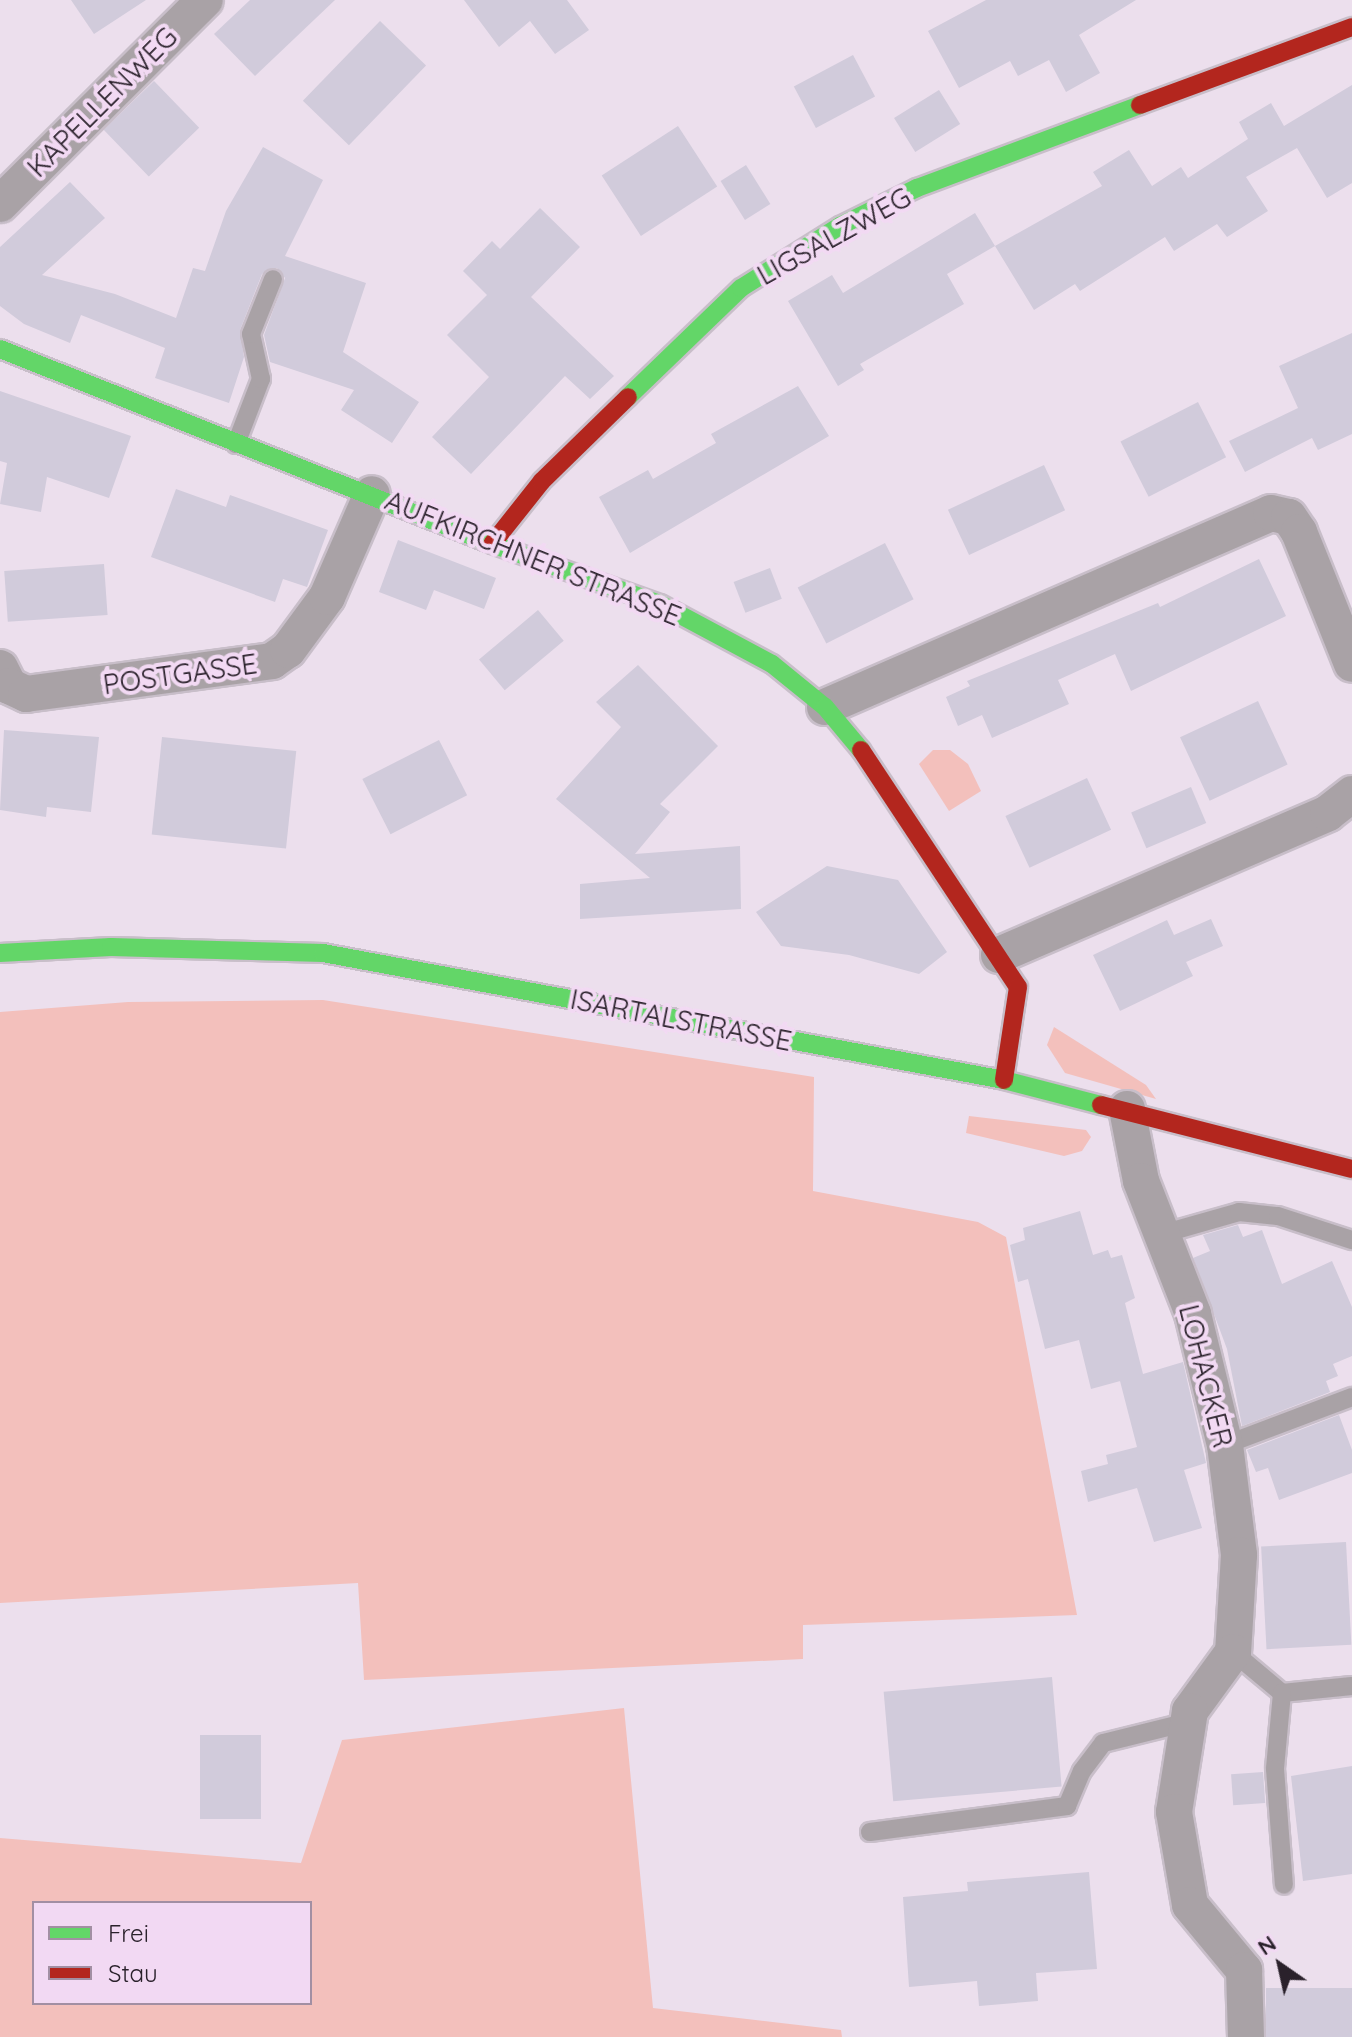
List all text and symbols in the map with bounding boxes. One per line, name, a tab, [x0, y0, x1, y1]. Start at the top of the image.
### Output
street label: KAPELLENWEG	[20, 20, 184, 184]
street label: LIGSALZWEG	[751, 180, 917, 292]
street label: AUFKIRCHNER STRASSE	[380, 483, 686, 633]
street label: POSTGASSE	[101, 647, 259, 701]
street label: ISARTALSTRASSE	[568, 982, 794, 1058]
street label: LOHACKER	[1172, 1301, 1240, 1451]
legend	[32, 1901, 312, 2005]
text: Frei	[108, 1918, 149, 1948]
north arrow	[1240, 1925, 1320, 2005]
text: N	[1252, 1929, 1281, 1961]
text: Stau	[108, 1958, 158, 1988]

